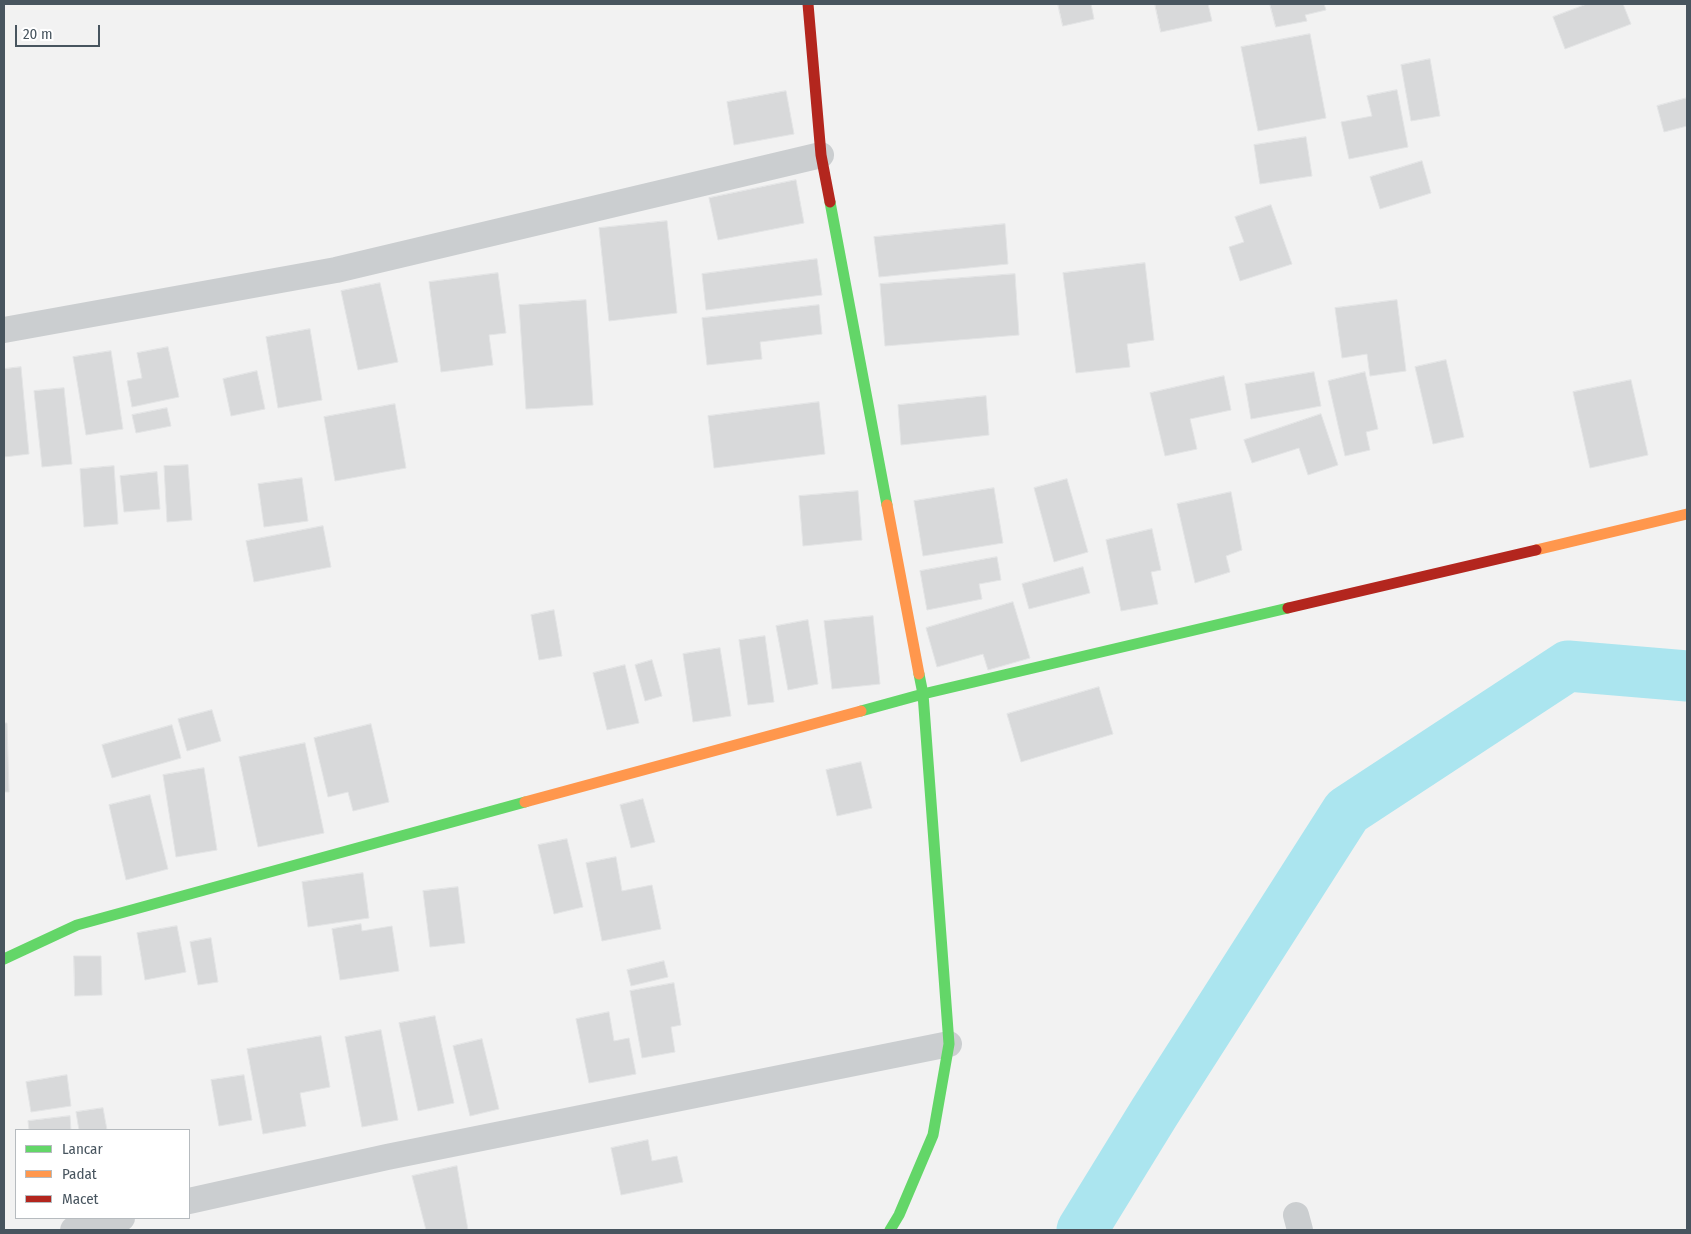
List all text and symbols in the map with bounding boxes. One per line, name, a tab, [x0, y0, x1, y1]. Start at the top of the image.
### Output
scale bar	[18, 15, 102, 47]
text: 20 m	[23, 25, 53, 43]
legend	[15, 1129, 190, 1219]
text: Lancar	[62, 1140, 103, 1158]
text: Padat	[62, 1165, 97, 1183]
text: Macet	[62, 1190, 98, 1208]

